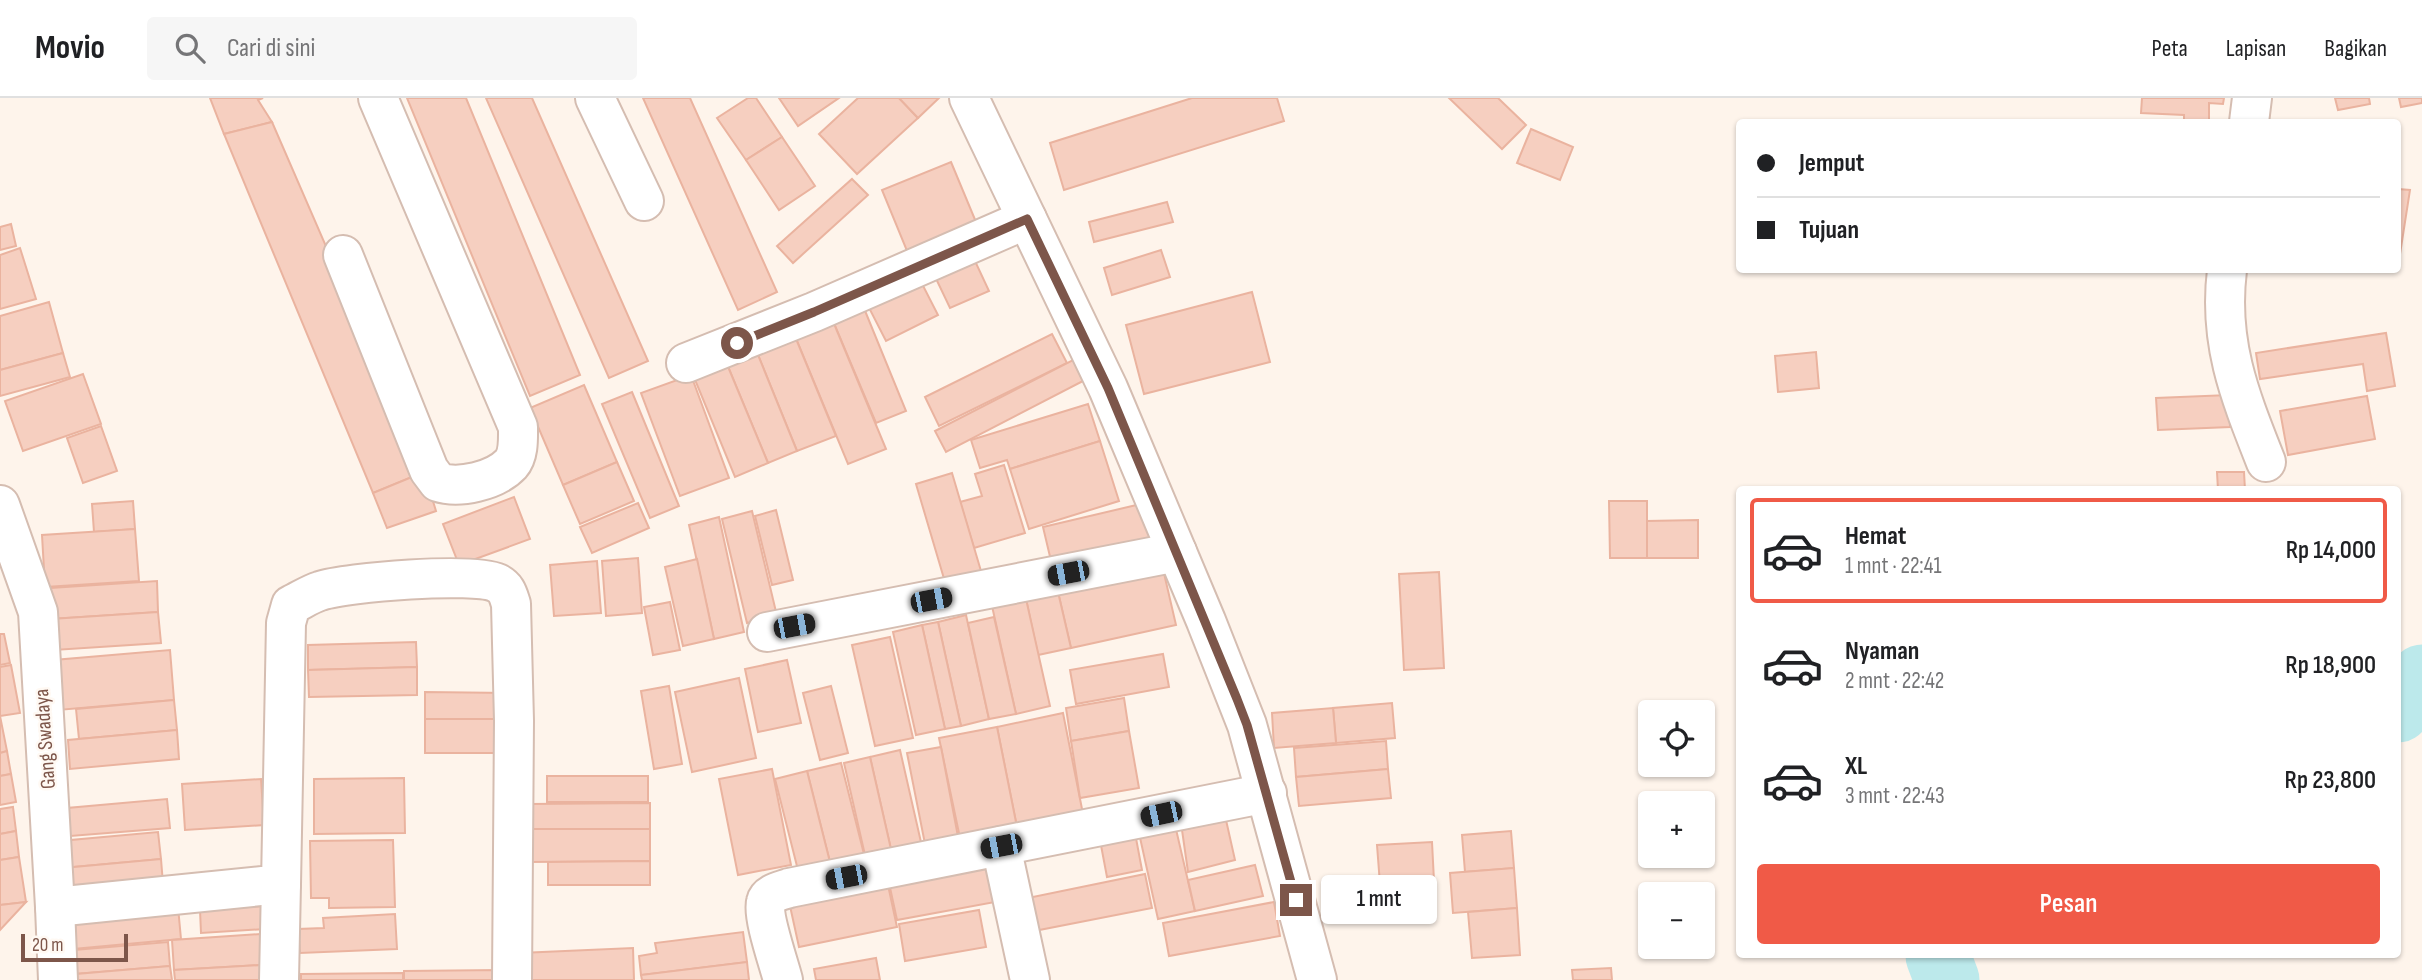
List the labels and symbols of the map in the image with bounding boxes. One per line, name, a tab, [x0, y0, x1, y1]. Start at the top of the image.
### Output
route start	[721, 327, 753, 359]
car	[1046, 559, 1091, 587]
car	[909, 586, 954, 614]
car	[772, 612, 817, 640]
street label: Gang Swadaya	[29, 688, 61, 790]
car	[1139, 799, 1184, 829]
car	[979, 832, 1024, 860]
car	[824, 863, 869, 891]
callout: 1 mnt	[1320, 876, 1436, 924]
route end	[1280, 884, 1312, 916]
scale bar	[21, 931, 128, 963]

